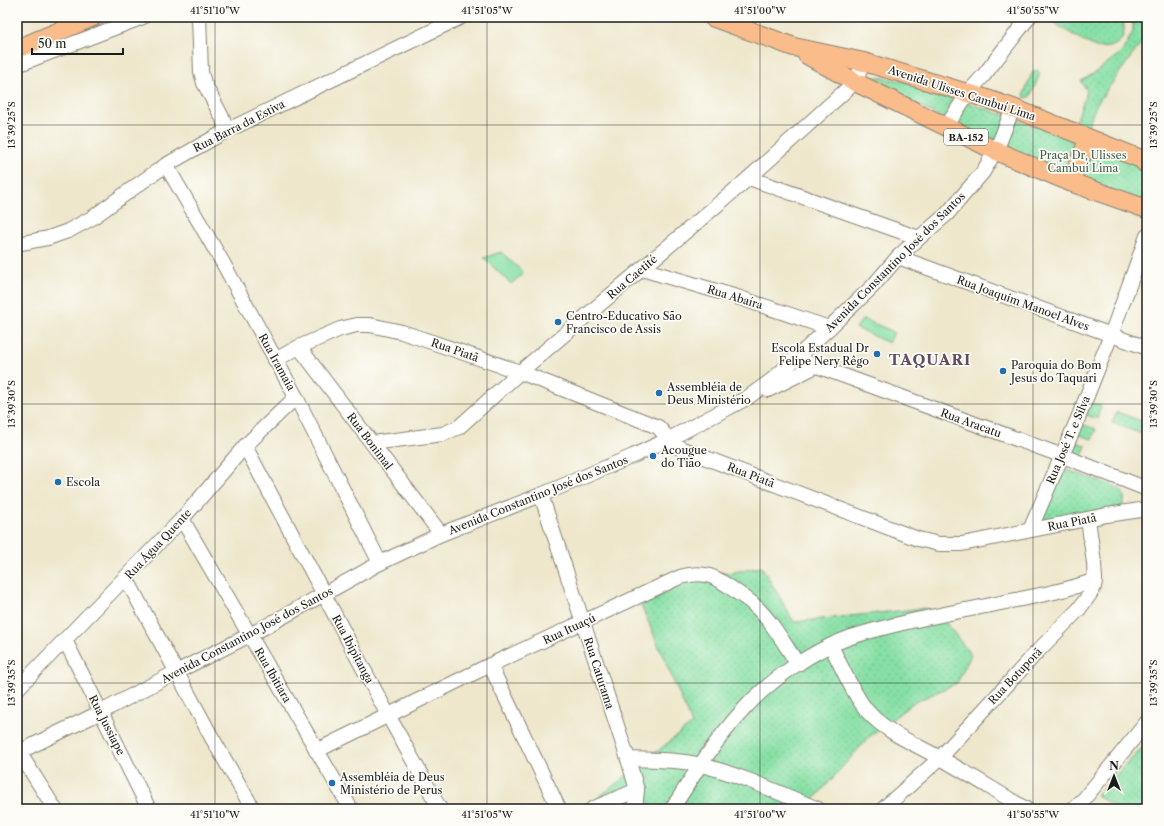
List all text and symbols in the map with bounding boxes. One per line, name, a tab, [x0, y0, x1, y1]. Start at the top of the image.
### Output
text: 41°51'10"W	[190, 4, 241, 17]
text: 41°51'05"W	[461, 4, 514, 17]
text: 41°51'00"W	[734, 4, 787, 17]
text: 41°50'55"W	[1007, 4, 1060, 17]
scale bar	[32, 30, 123, 56]
text: 50 m	[38, 36, 67, 51]
street label: Avenida Ulisses Cambuí Lima	[886, 62, 1038, 124]
street label: Rua Barra da Estiva	[191, 97, 287, 155]
text: 13°39'25"S	[5, 101, 18, 149]
text: 13°39'25"S	[1147, 101, 1160, 149]
road number: BA-152	[944, 129, 988, 145]
park label: Praça Dr, Ulisses Cambuí Lima	[1040, 148, 1127, 175]
street label: Avenida Constantino José dos Santos	[821, 189, 968, 336]
street label: Rua Caetité	[604, 252, 660, 302]
street label: Rua Joaquim Manoel Alves	[955, 272, 1091, 334]
street label: Rua Abaíra	[706, 282, 765, 312]
place label: Centro-Educativo São Francisco de Assis	[566, 309, 682, 336]
marker: Centro-Educativo São Francisco de Assis	[553, 317, 563, 327]
street label: Rua Iramaia	[256, 331, 299, 393]
street label: Rua Piatã	[429, 335, 481, 365]
place label: Escola Estadual Dr Felipe Nery Rêgo	[771, 341, 869, 368]
marker: Escola Estadual Dr Felipe Nery Rêgo	[872, 349, 882, 359]
district label: TAQUARI	[889, 350, 971, 369]
place label: Paroquia do Bom Jesus do Taquari	[1009, 358, 1102, 385]
marker: Paroquia do Bom Jesus do Taquari	[998, 366, 1008, 376]
text: 13°39'30"S	[5, 380, 18, 428]
place label: Assembléia de Deus Ministério	[666, 380, 751, 407]
text: 13°39'30"S	[1147, 380, 1160, 428]
marker: Assembléia de Deus Ministério	[654, 388, 664, 398]
street label: Rua José T. e Silva	[1043, 394, 1093, 486]
street label: Rua Aracatu	[939, 406, 1004, 441]
street label: Rua Bonimal	[344, 410, 396, 473]
place label: Acougue do Tião	[660, 443, 707, 470]
marker: Acougue do Tião	[648, 451, 658, 461]
street label: Avenida Constantino José dos Santos	[445, 452, 630, 538]
street label: Rua Piatã	[725, 460, 777, 490]
place label: Escola	[66, 475, 100, 489]
marker: Escola	[53, 477, 63, 487]
street label: Rua Água Quente	[122, 506, 194, 582]
street label: Rua Piatã	[1046, 510, 1098, 534]
street label: Avenida Constantino José dos Santos	[158, 584, 335, 687]
street label: Rua Ituaçú	[541, 611, 598, 647]
street label: Rua Ibipitanga	[329, 612, 377, 686]
street label: Rua Caturama	[581, 635, 617, 711]
street label: Rua Ibitiara	[252, 645, 294, 705]
street label: Rua Botuporã	[985, 645, 1045, 707]
text: 13°39'35"S	[5, 659, 18, 707]
text: 13°39'35"S	[1147, 659, 1160, 707]
street label: Rua Jussiape	[86, 693, 128, 757]
north arrow	[1094, 756, 1134, 796]
text: N	[1109, 759, 1119, 773]
place label: Assembléia de Deus Ministério de Perus	[339, 770, 445, 797]
marker: Assembléia de Deus Ministério de Perus	[327, 778, 337, 788]
text: 41°51'10"W	[190, 808, 241, 821]
text: 41°51'05"W	[461, 808, 514, 821]
text: 41°51'00"W	[734, 808, 787, 821]
text: 41°50'55"W	[1007, 808, 1060, 821]

